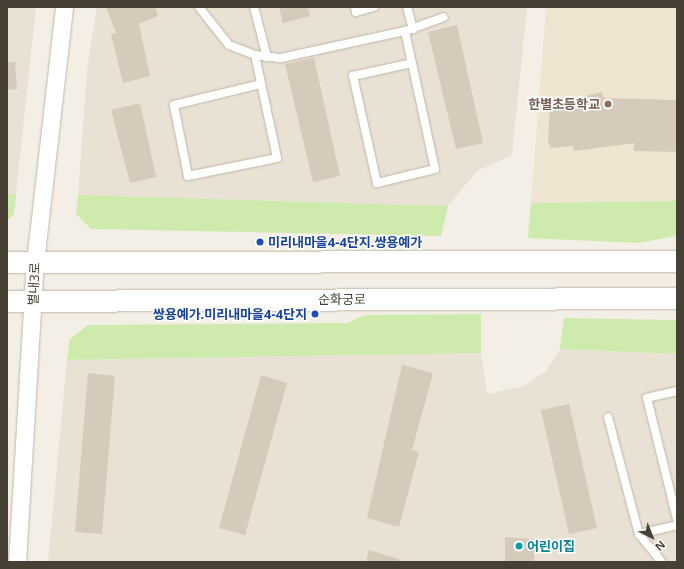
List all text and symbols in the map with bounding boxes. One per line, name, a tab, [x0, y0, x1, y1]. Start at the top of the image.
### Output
place label: 한별초등학교	[528, 96, 600, 112]
marker: 한별초등학교	[603, 99, 613, 109]
place label: 미리내마을4-4단지.쌍용예가	[268, 234, 422, 250]
marker: 미리내마을4-4단지.쌍용예가	[255, 237, 265, 247]
street label: 별내3로	[25, 262, 43, 306]
street label: 순화궁로	[318, 291, 366, 307]
place label: 쌍용예가.미리내마을4-4단지	[153, 306, 307, 322]
marker: 쌍용예가.미리내마을4-4단지	[310, 309, 320, 319]
north arrow	[632, 517, 672, 557]
place label: 어린이집	[527, 538, 575, 554]
text: N	[652, 538, 669, 555]
marker: 어린이집	[514, 541, 524, 551]

